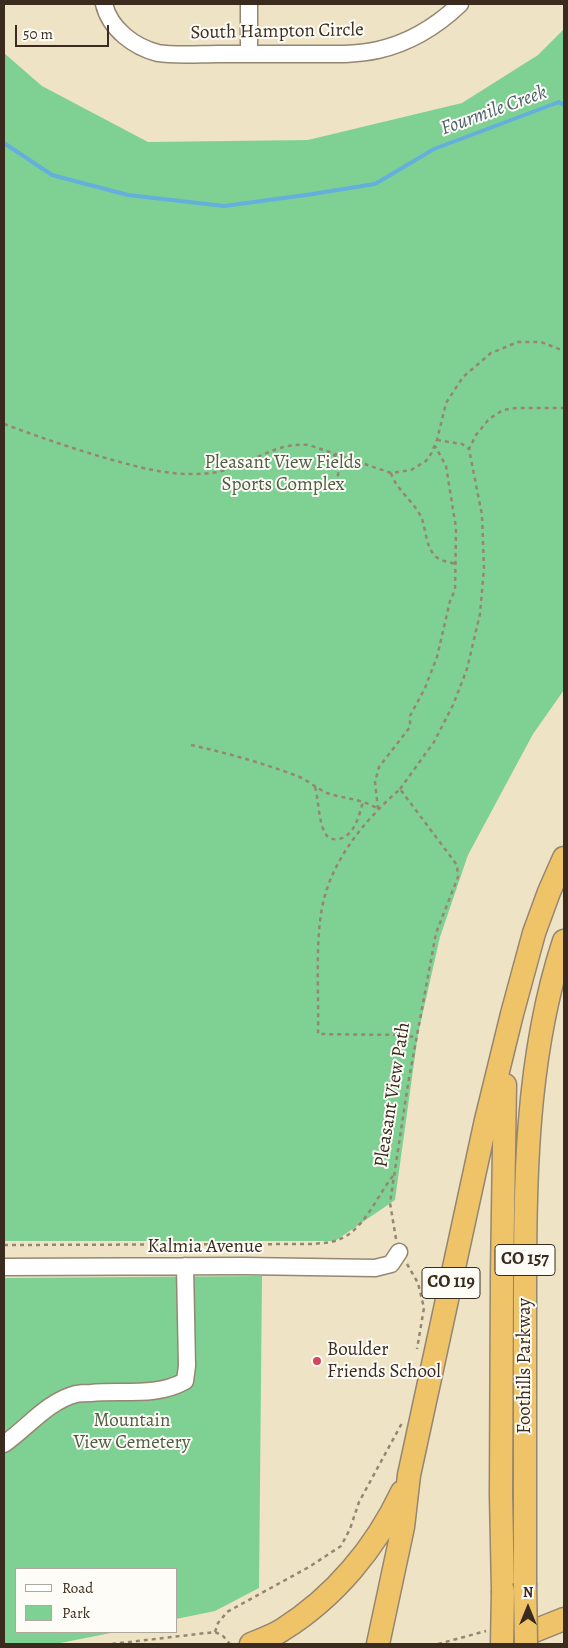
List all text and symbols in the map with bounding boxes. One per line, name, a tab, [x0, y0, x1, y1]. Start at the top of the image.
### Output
scale bar	[18, 15, 111, 47]
street label: South Hampton Circle	[190, 19, 364, 45]
text: 50 m	[23, 24, 53, 44]
water label: Fourmile Creek	[438, 81, 550, 141]
park label: Pleasant View Fields Sports Complex	[205, 452, 361, 496]
street label: Pleasant View Path	[370, 1021, 416, 1169]
street label: Kalmia Avenue	[147, 1236, 263, 1258]
road number: CO 157	[495, 1244, 555, 1276]
road number: CO 119	[422, 1268, 480, 1299]
street label: Foothills Parkway	[514, 1298, 536, 1434]
place label: Boulder Friends School	[327, 1339, 441, 1383]
marker: Boulder Friends School	[311, 1355, 323, 1367]
park label: Mountain View Cemetery	[73, 1410, 191, 1454]
legend	[15, 1568, 178, 1633]
text: Road	[62, 1578, 93, 1598]
north arrow	[503, 1583, 553, 1633]
text: N	[523, 1583, 533, 1602]
text: Park	[62, 1603, 90, 1623]

